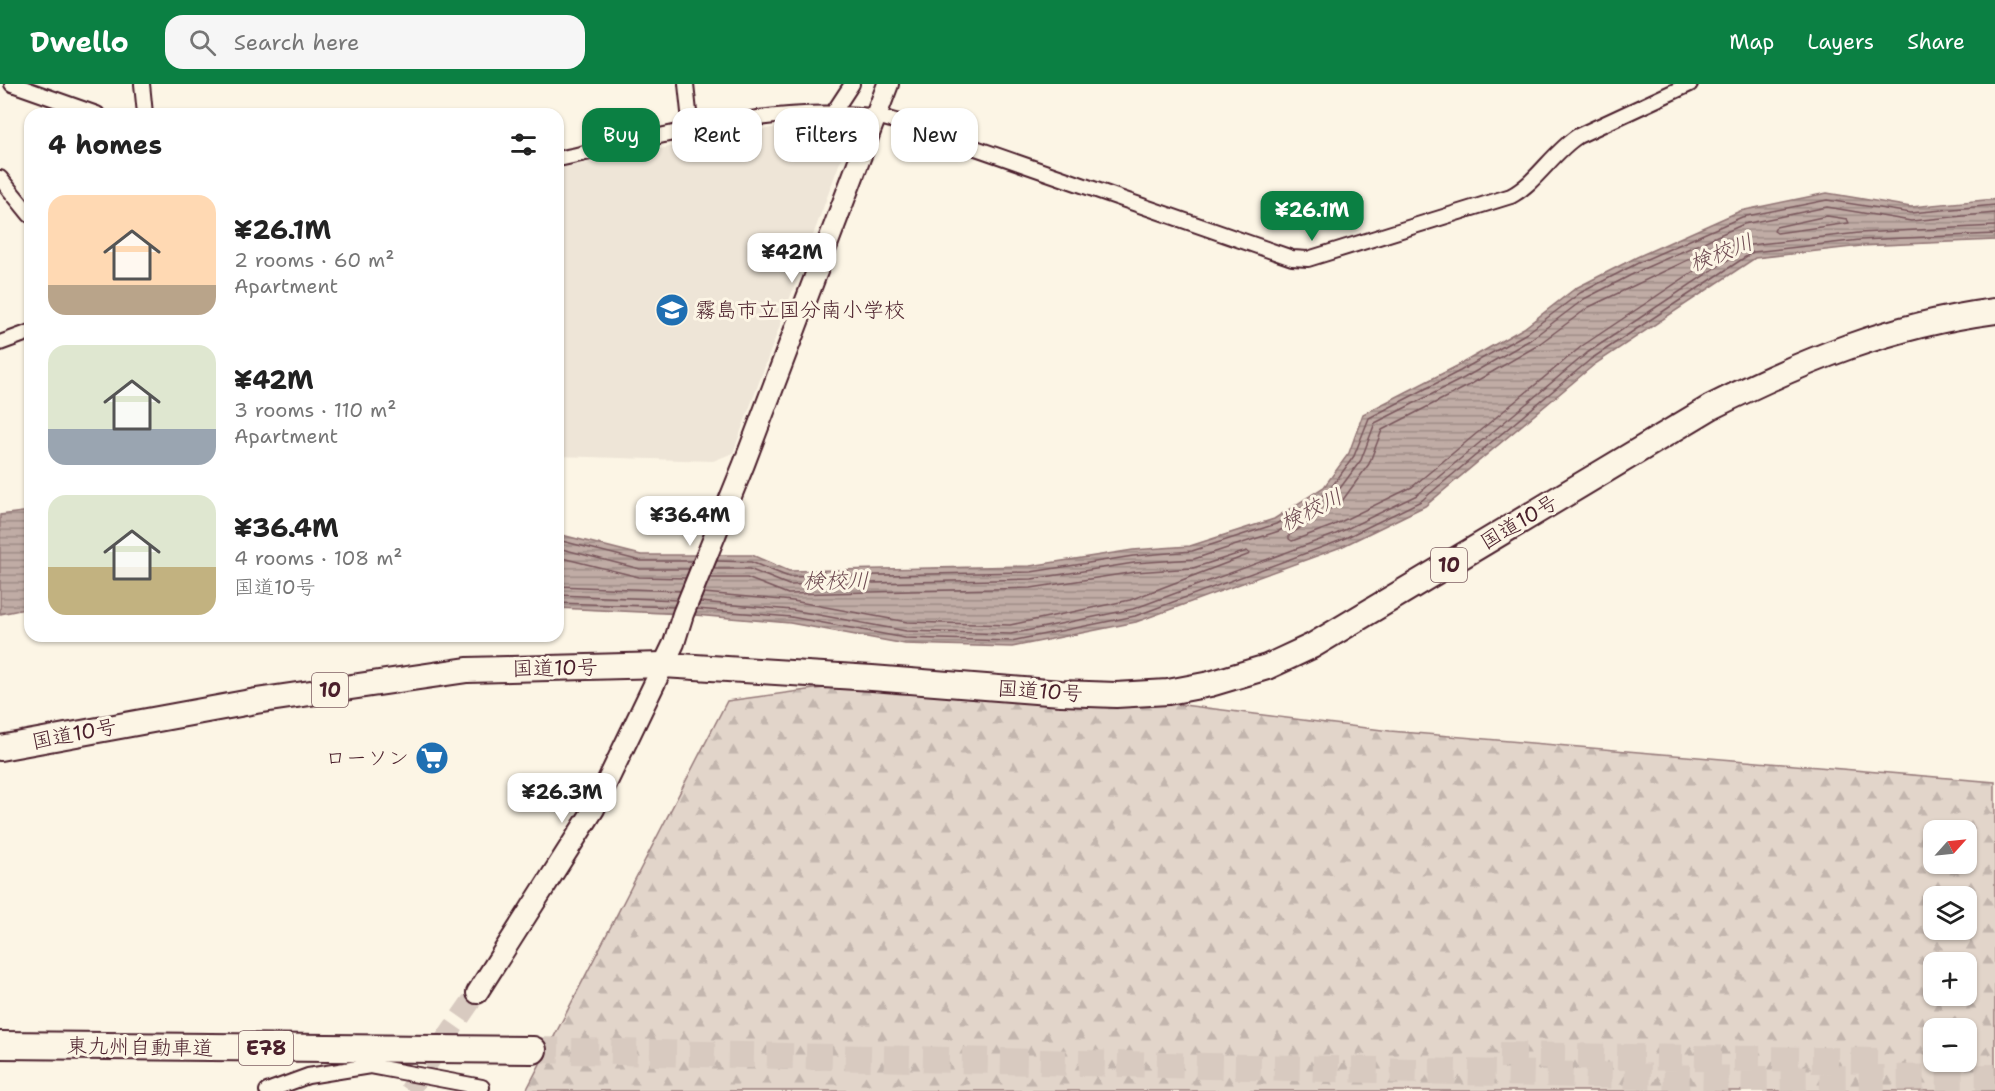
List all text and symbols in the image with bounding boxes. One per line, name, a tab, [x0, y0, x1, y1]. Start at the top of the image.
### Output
search box	[165, 15, 585, 69]
text: Dwello	[30, 23, 129, 61]
icon: search	[186, 26, 219, 59]
text: Search here	[234, 28, 360, 57]
text: Map	[1729, 28, 1774, 56]
text: Layers	[1807, 28, 1874, 56]
text: Share	[1907, 28, 1965, 56]
chip: Buy	[582, 108, 660, 162]
chip: Rent	[672, 108, 762, 162]
chip: Filters	[774, 108, 879, 162]
chip: New	[891, 108, 978, 162]
text: 4 homes	[48, 127, 162, 162]
icon: filters	[507, 128, 540, 161]
pin: ¥26.1M	[1263, 191, 1361, 242]
text: ¥26.1M	[1275, 197, 1349, 223]
text: ¥26.1M	[234, 212, 331, 247]
icon: home	[96, 219, 168, 291]
water label: 検校川	[1685, 227, 1757, 278]
pin: ¥42M	[756, 233, 828, 284]
text: ¥42M	[761, 239, 823, 265]
text: 2 rooms · 60 m²	[234, 247, 394, 273]
text: Apartment	[234, 273, 338, 299]
school or university icon: 霧島市立国分南小学校	[654, 292, 690, 328]
place label: 霧島市立国分南小学校	[695, 296, 905, 324]
text: ¥42M	[234, 362, 314, 397]
icon: home	[96, 369, 168, 441]
text: 3 rooms · 110 m²	[234, 397, 397, 423]
text: Apartment	[234, 423, 338, 449]
water label: 検校川	[1275, 482, 1347, 537]
street label: 国道10号	[1475, 488, 1563, 556]
pin: ¥36.4M	[641, 496, 739, 547]
text: ¥36.4M	[650, 502, 730, 528]
text: ¥36.4M	[234, 510, 339, 545]
icon: home	[96, 519, 168, 591]
text: 4 rooms · 108 m²	[234, 545, 403, 571]
road number: 10	[1431, 548, 1467, 582]
water label: 検校川	[803, 566, 869, 595]
text: 国道10号	[234, 574, 316, 600]
street label: 国道10号	[512, 653, 598, 683]
road number: 10	[312, 673, 348, 707]
street label: 国道10号	[996, 674, 1084, 708]
street label: 国道10号	[29, 712, 119, 756]
supermarket icon: ローソン	[414, 740, 450, 776]
place label: ローソン	[325, 744, 409, 772]
pin: ¥26.3M	[513, 773, 611, 824]
text: ¥26.3M	[521, 779, 603, 805]
north arrow	[1923, 820, 1977, 874]
map controls	[1923, 820, 1977, 1072]
button: layers	[1923, 886, 1977, 940]
button: +	[1923, 952, 1977, 1006]
button: −	[1923, 1018, 1977, 1072]
road number: E78	[239, 1031, 293, 1065]
street label: 東九州自動車道	[66, 1032, 214, 1062]

